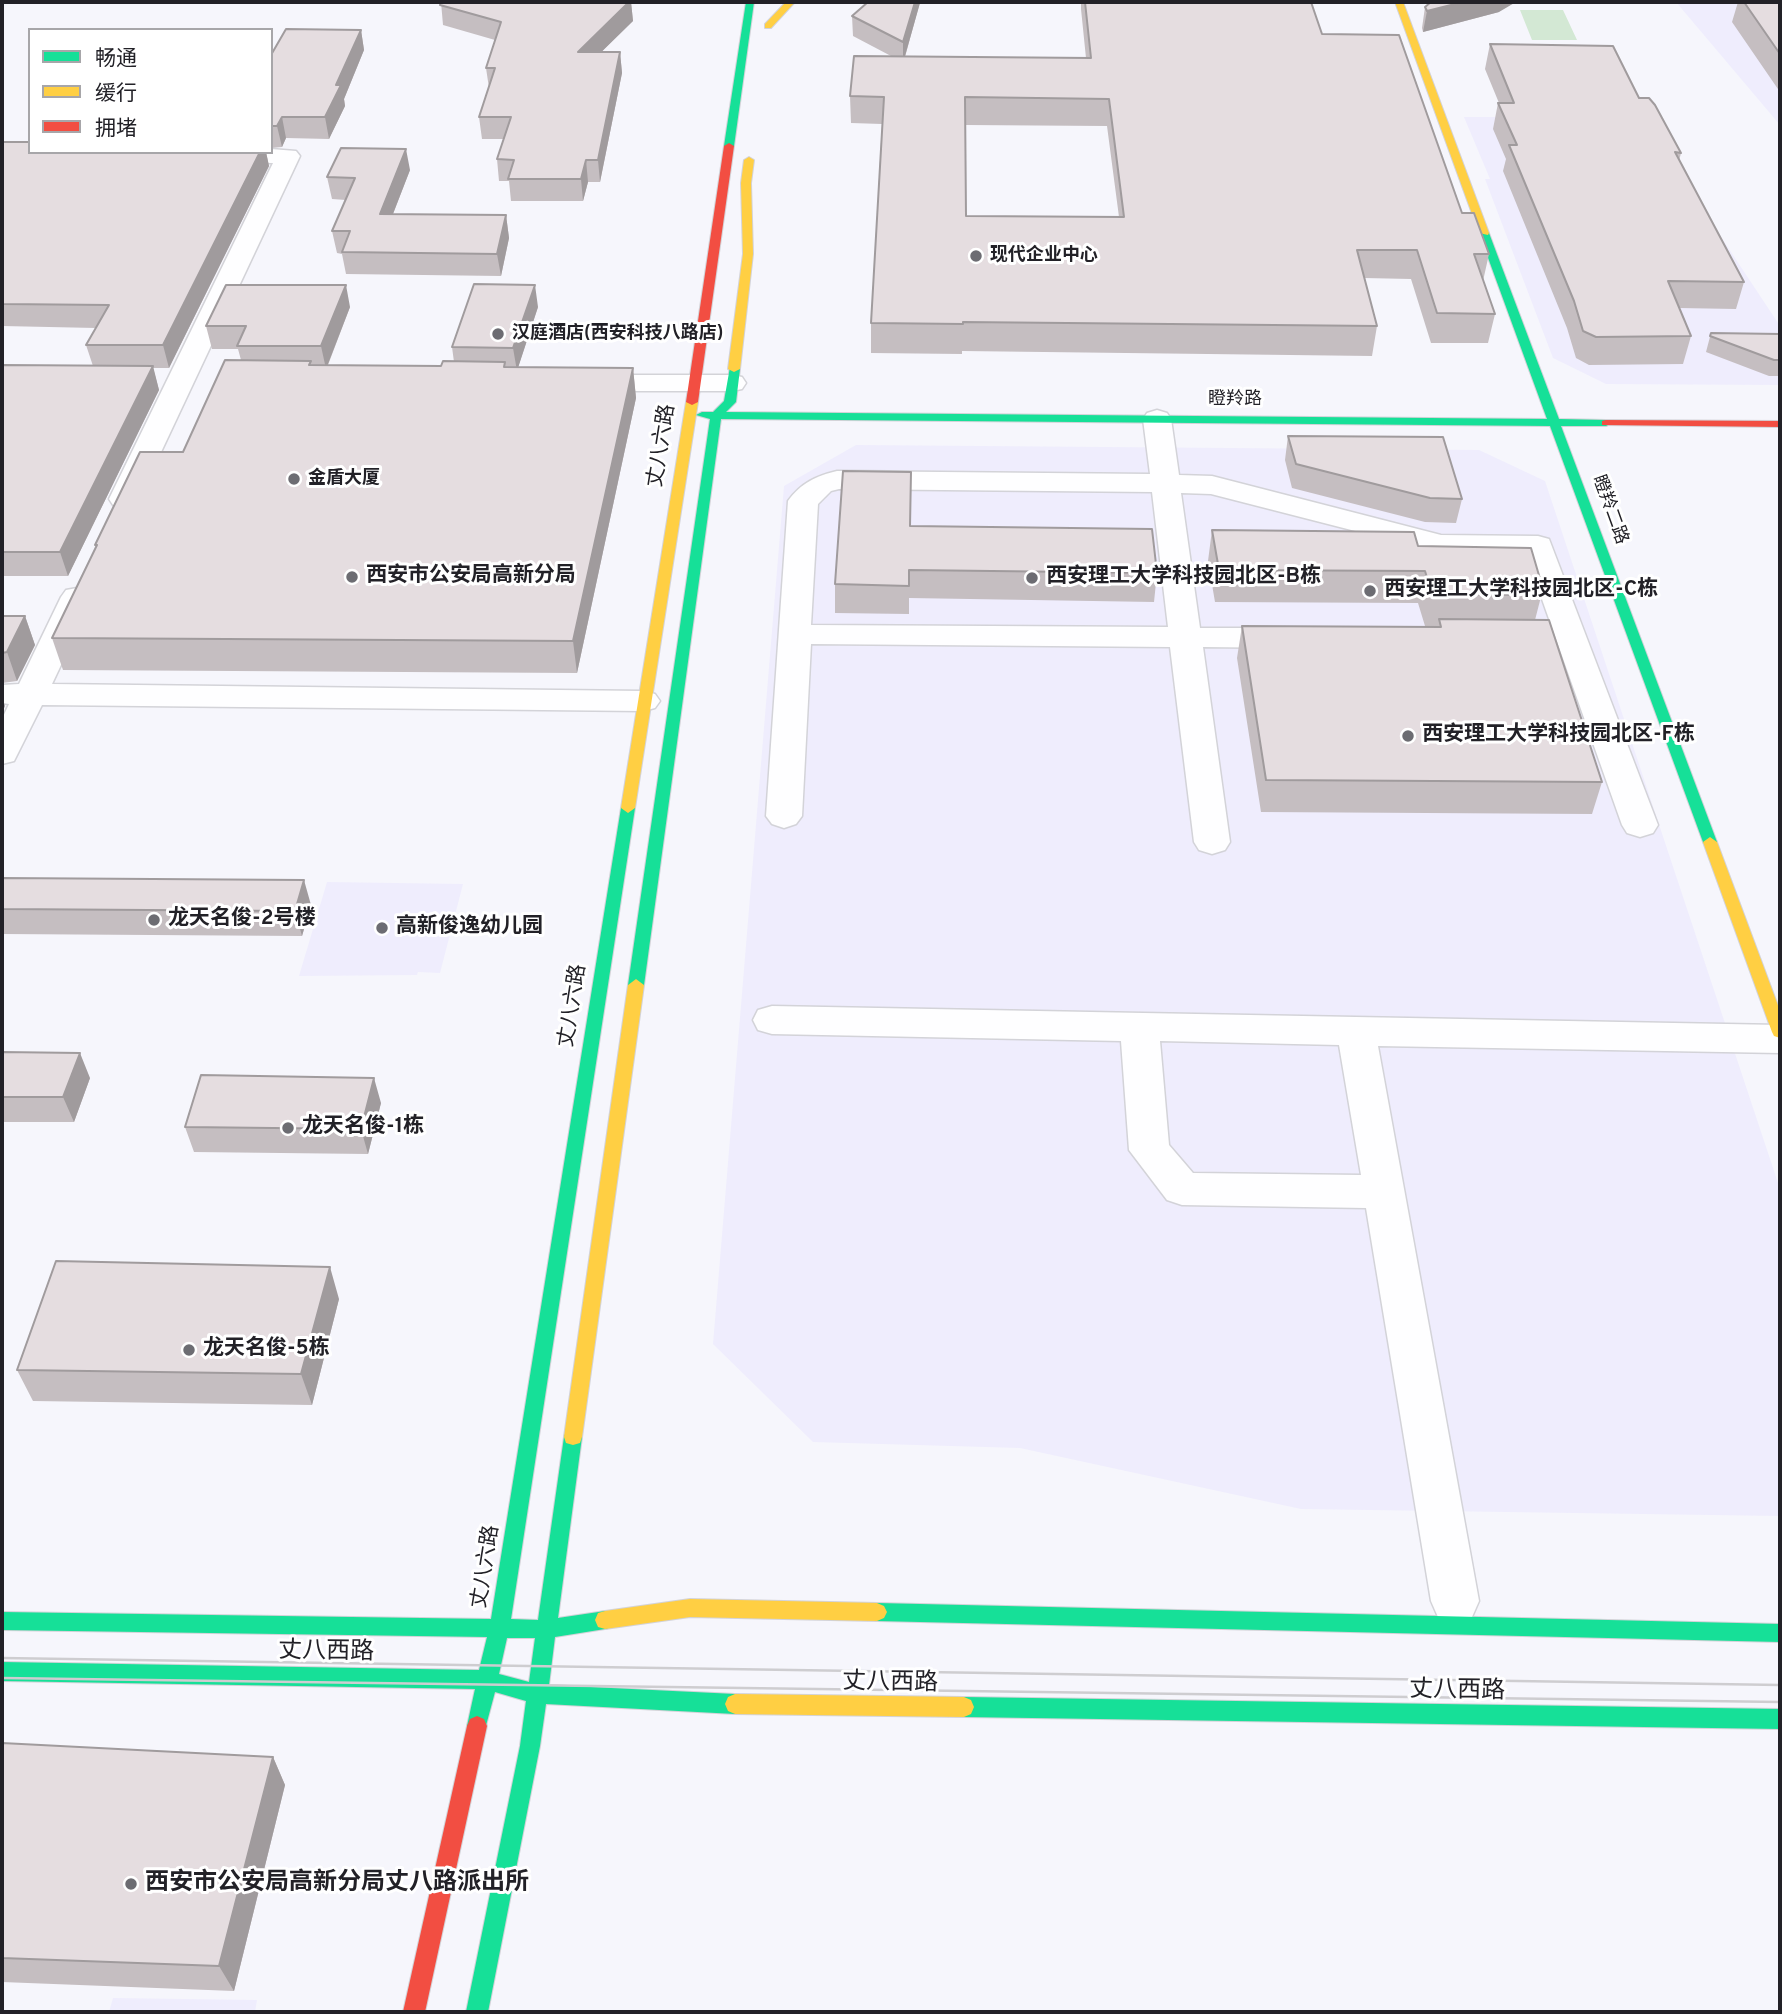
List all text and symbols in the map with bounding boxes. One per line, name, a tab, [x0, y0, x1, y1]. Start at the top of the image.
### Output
legend	[28, 28, 273, 154]
text: 畅通	[95, 46, 137, 73]
text: 缓行	[95, 81, 137, 108]
text: 拥堵	[95, 116, 137, 143]
place label: 现代企业中心	[990, 245, 1098, 267]
marker: 现代企业中心	[968, 248, 984, 264]
place label: 汉庭酒店(西安科技八路店)	[512, 323, 723, 345]
marker: 汉庭酒店(西安科技八路店)	[490, 326, 506, 342]
street label: 瞪羚路	[1208, 389, 1262, 411]
street label: 丈八六路	[644, 403, 682, 489]
place label: 金盾大厦	[308, 468, 380, 490]
marker: 金盾大厦	[286, 471, 302, 487]
street label: 瞪羚二路	[1587, 472, 1631, 548]
place label: 西安市公安局高新分局	[366, 564, 576, 590]
place label: 西安理工大学科技园北区-B栋	[1046, 565, 1321, 591]
marker: 西安市公安局高新分局	[344, 569, 360, 585]
marker: 西安理工大学科技园北区-B栋	[1024, 570, 1040, 586]
place label: 西安理工大学科技园北区-C栋	[1384, 578, 1658, 604]
marker: 西安理工大学科技园北区-C栋	[1362, 583, 1378, 599]
place label: 西安理工大学科技园北区-F栋	[1422, 723, 1695, 749]
marker: 西安理工大学科技园北区-F栋	[1400, 728, 1416, 744]
place label: 龙天名俊-2号楼	[168, 907, 316, 933]
marker: 龙天名俊-2号楼	[146, 912, 162, 928]
place label: 高新俊逸幼儿园	[396, 915, 543, 941]
marker: 高新俊逸幼儿园	[374, 920, 390, 936]
street label: 丈八六路	[555, 963, 593, 1049]
place label: 龙天名俊-1栋	[302, 1115, 424, 1141]
marker: 龙天名俊-1栋	[280, 1120, 296, 1136]
place label: 龙天名俊-5栋	[203, 1337, 330, 1363]
marker: 龙天名俊-5栋	[181, 1342, 197, 1358]
street label: 丈八六路	[468, 1524, 506, 1610]
street label: 丈八西路	[278, 1638, 374, 1668]
street label: 丈八西路	[842, 1669, 938, 1699]
street label: 丈八西路	[1409, 1677, 1505, 1707]
place label: 西安市公安局高新分局丈八路派出所	[145, 1870, 529, 1898]
marker: 西安市公安局高新分局丈八路派出所	[123, 1876, 139, 1892]

